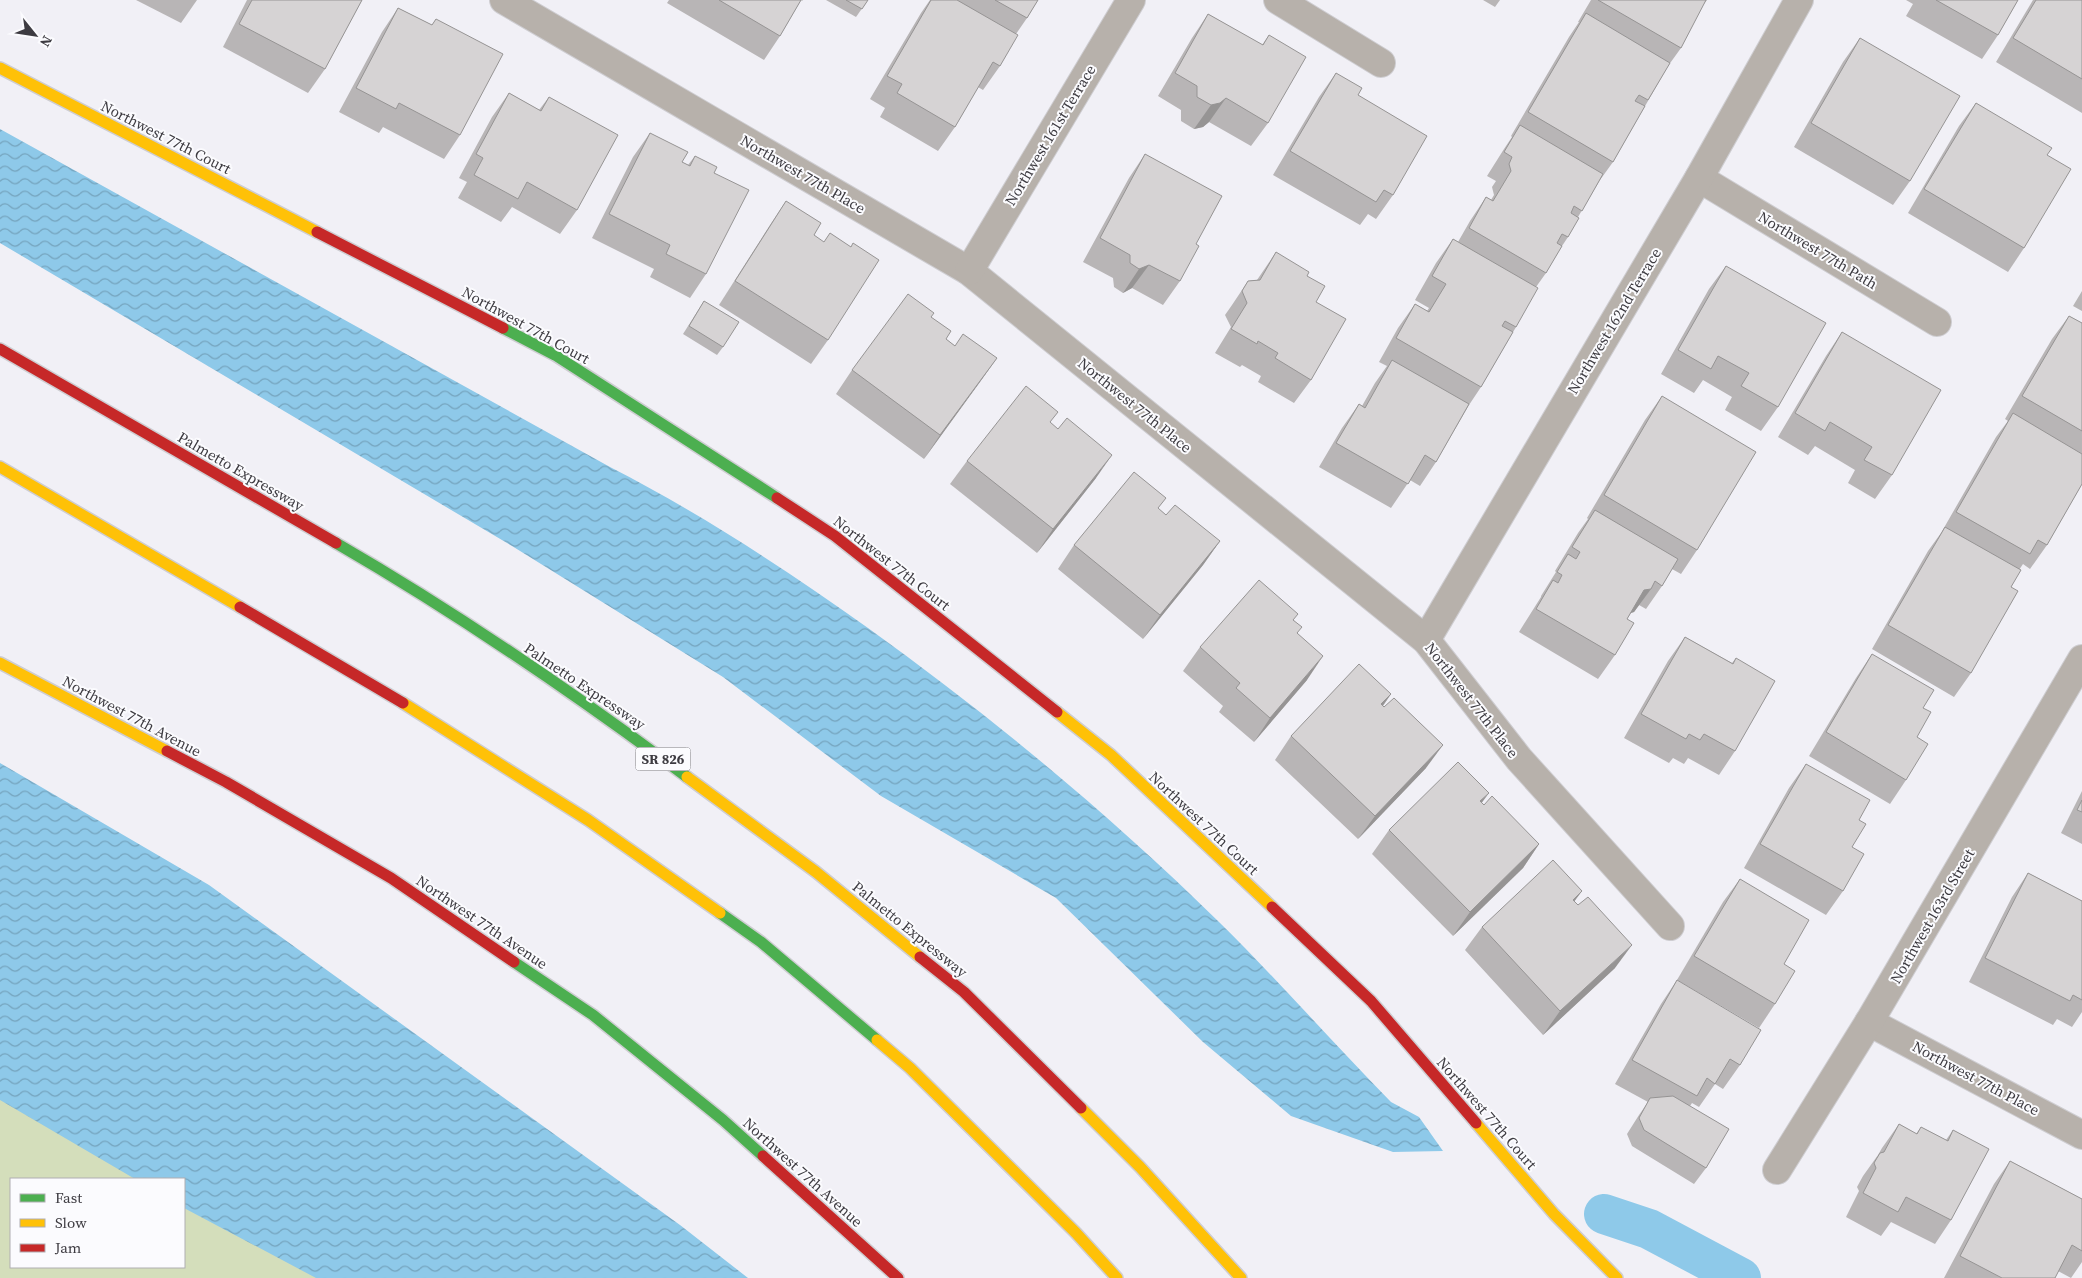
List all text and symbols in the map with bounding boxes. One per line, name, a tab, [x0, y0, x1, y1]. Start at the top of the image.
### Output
north arrow	[10, 10, 60, 60]
text: N	[35, 32, 57, 51]
street label: Northwest 161st Terrace	[1000, 60, 1101, 209]
street label: Northwest 77th Court	[98, 95, 235, 179]
street label: Northwest 77th Place	[737, 130, 870, 219]
street label: Northwest 77th Path	[1754, 206, 1882, 294]
street label: Northwest 162nd Terrace	[1562, 244, 1666, 398]
street label: Northwest 77th Court	[458, 281, 594, 369]
street label: Northwest 77th Place	[1074, 352, 1197, 458]
street label: Palmetto Expressway	[174, 426, 308, 516]
street label: Northwest 77th Court	[829, 511, 955, 615]
street label: Palmetto Expressway	[520, 637, 650, 735]
street label: Northwest 77th Place	[1420, 638, 1524, 762]
street label: Northwest 77th Avenue	[59, 670, 205, 762]
road number: SR 826	[636, 748, 690, 771]
street label: Northwest 77th Court	[1145, 767, 1264, 880]
street label: Northwest 163rd Street	[1885, 845, 1979, 987]
street label: Northwest 77th Avenue	[412, 870, 552, 974]
street label: Palmetto Expressway	[848, 876, 972, 982]
street label: Northwest 77th Place	[1909, 1036, 2043, 1121]
street label: Northwest 77th Court	[1432, 1052, 1542, 1174]
street label: Northwest 77th Avenue	[739, 1113, 868, 1232]
legend	[10, 1178, 185, 1268]
text: Fast	[55, 1187, 82, 1208]
text: Slow	[55, 1212, 87, 1233]
text: Jam	[54, 1237, 82, 1258]

